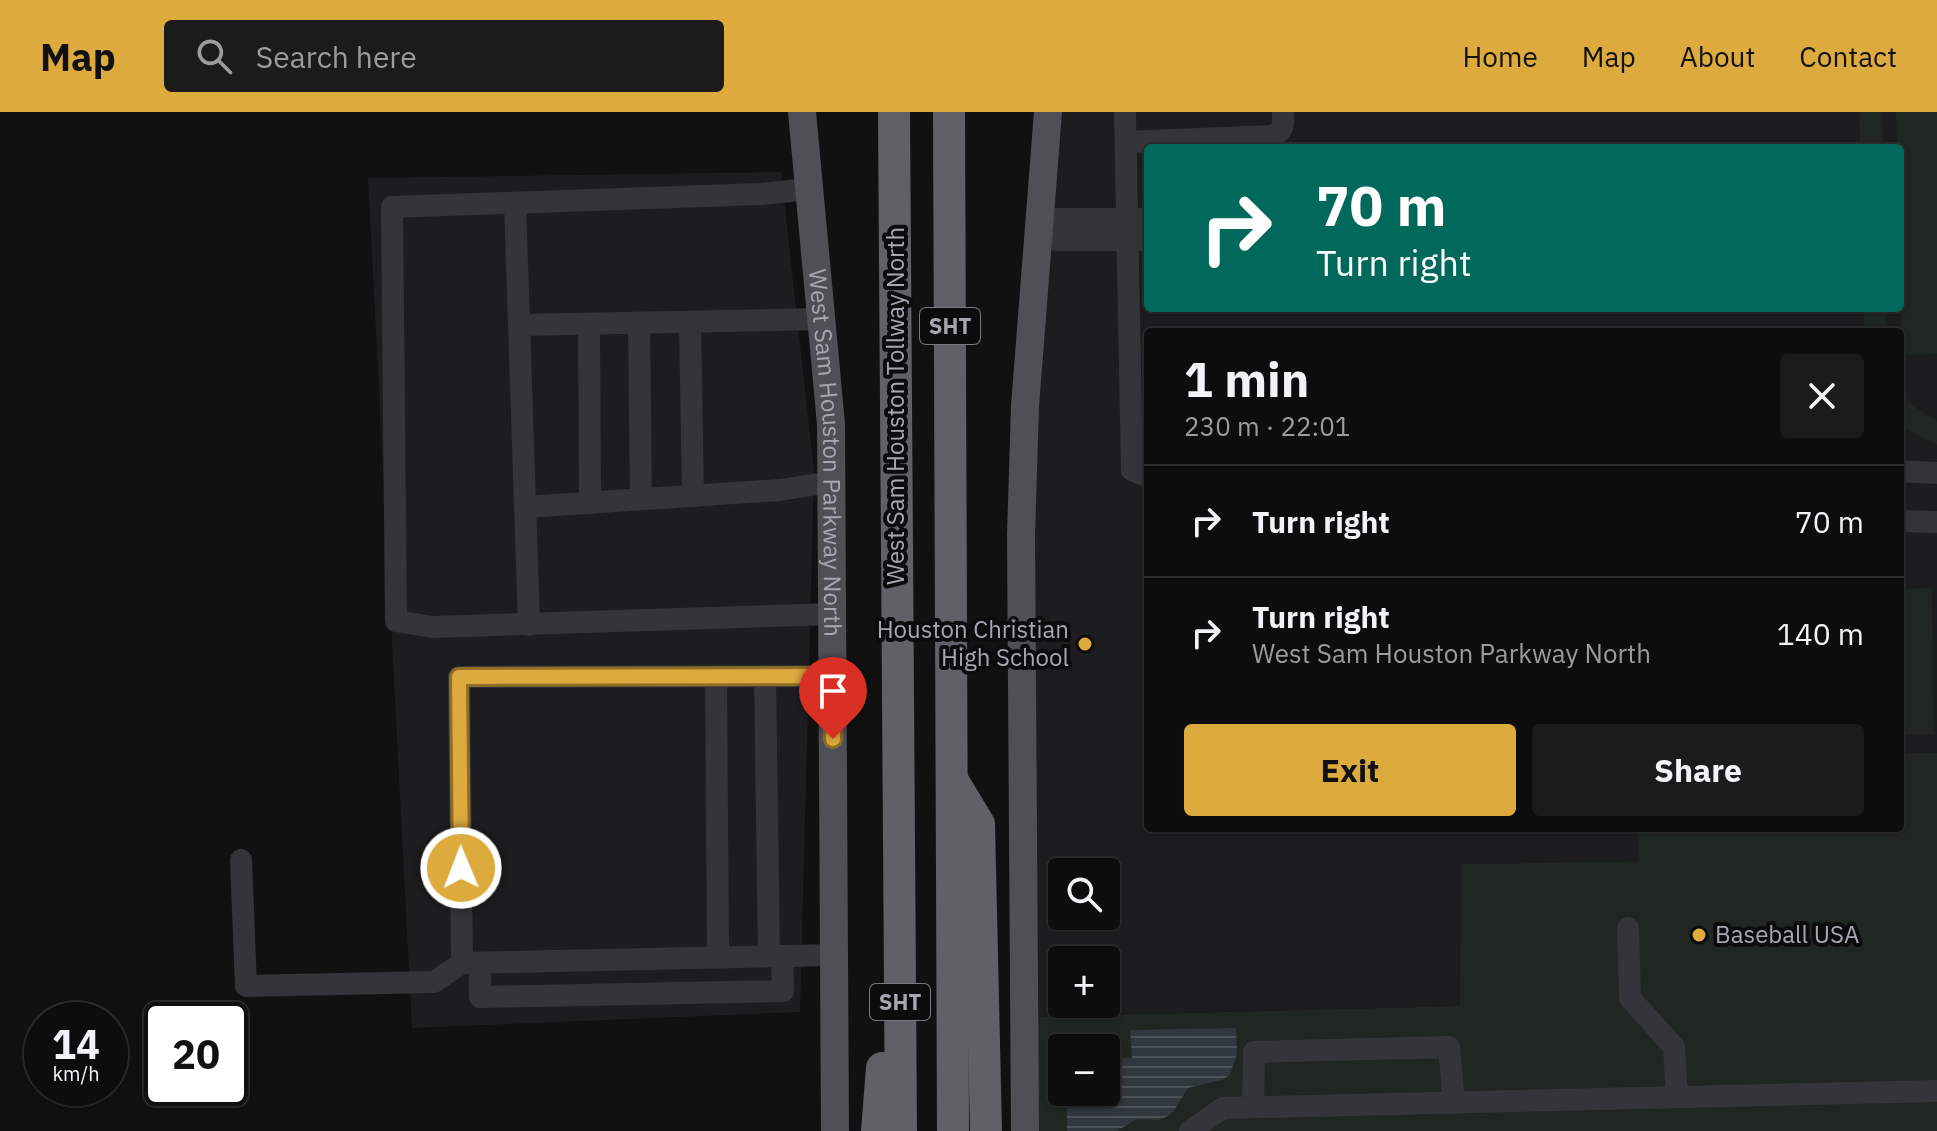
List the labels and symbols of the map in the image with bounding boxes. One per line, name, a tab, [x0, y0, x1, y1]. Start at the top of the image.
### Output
street label: West Sam Houston Tollway North	[879, 227, 911, 585]
street label: West Sam Houston Parkway North	[802, 267, 849, 637]
road number: SHT	[920, 308, 980, 344]
place label: Houston Christian High School	[877, 613, 1069, 673]
marker: Houston Christian High School	[1076, 635, 1094, 653]
pin	[799, 657, 867, 739]
position arrow	[419, 826, 503, 910]
place label: Baseball USA	[1715, 918, 1859, 950]
marker: Baseball USA	[1690, 926, 1708, 944]
road number: SHT	[870, 984, 930, 1020]
speed limit sign: 20	[144, 1002, 248, 1106]

